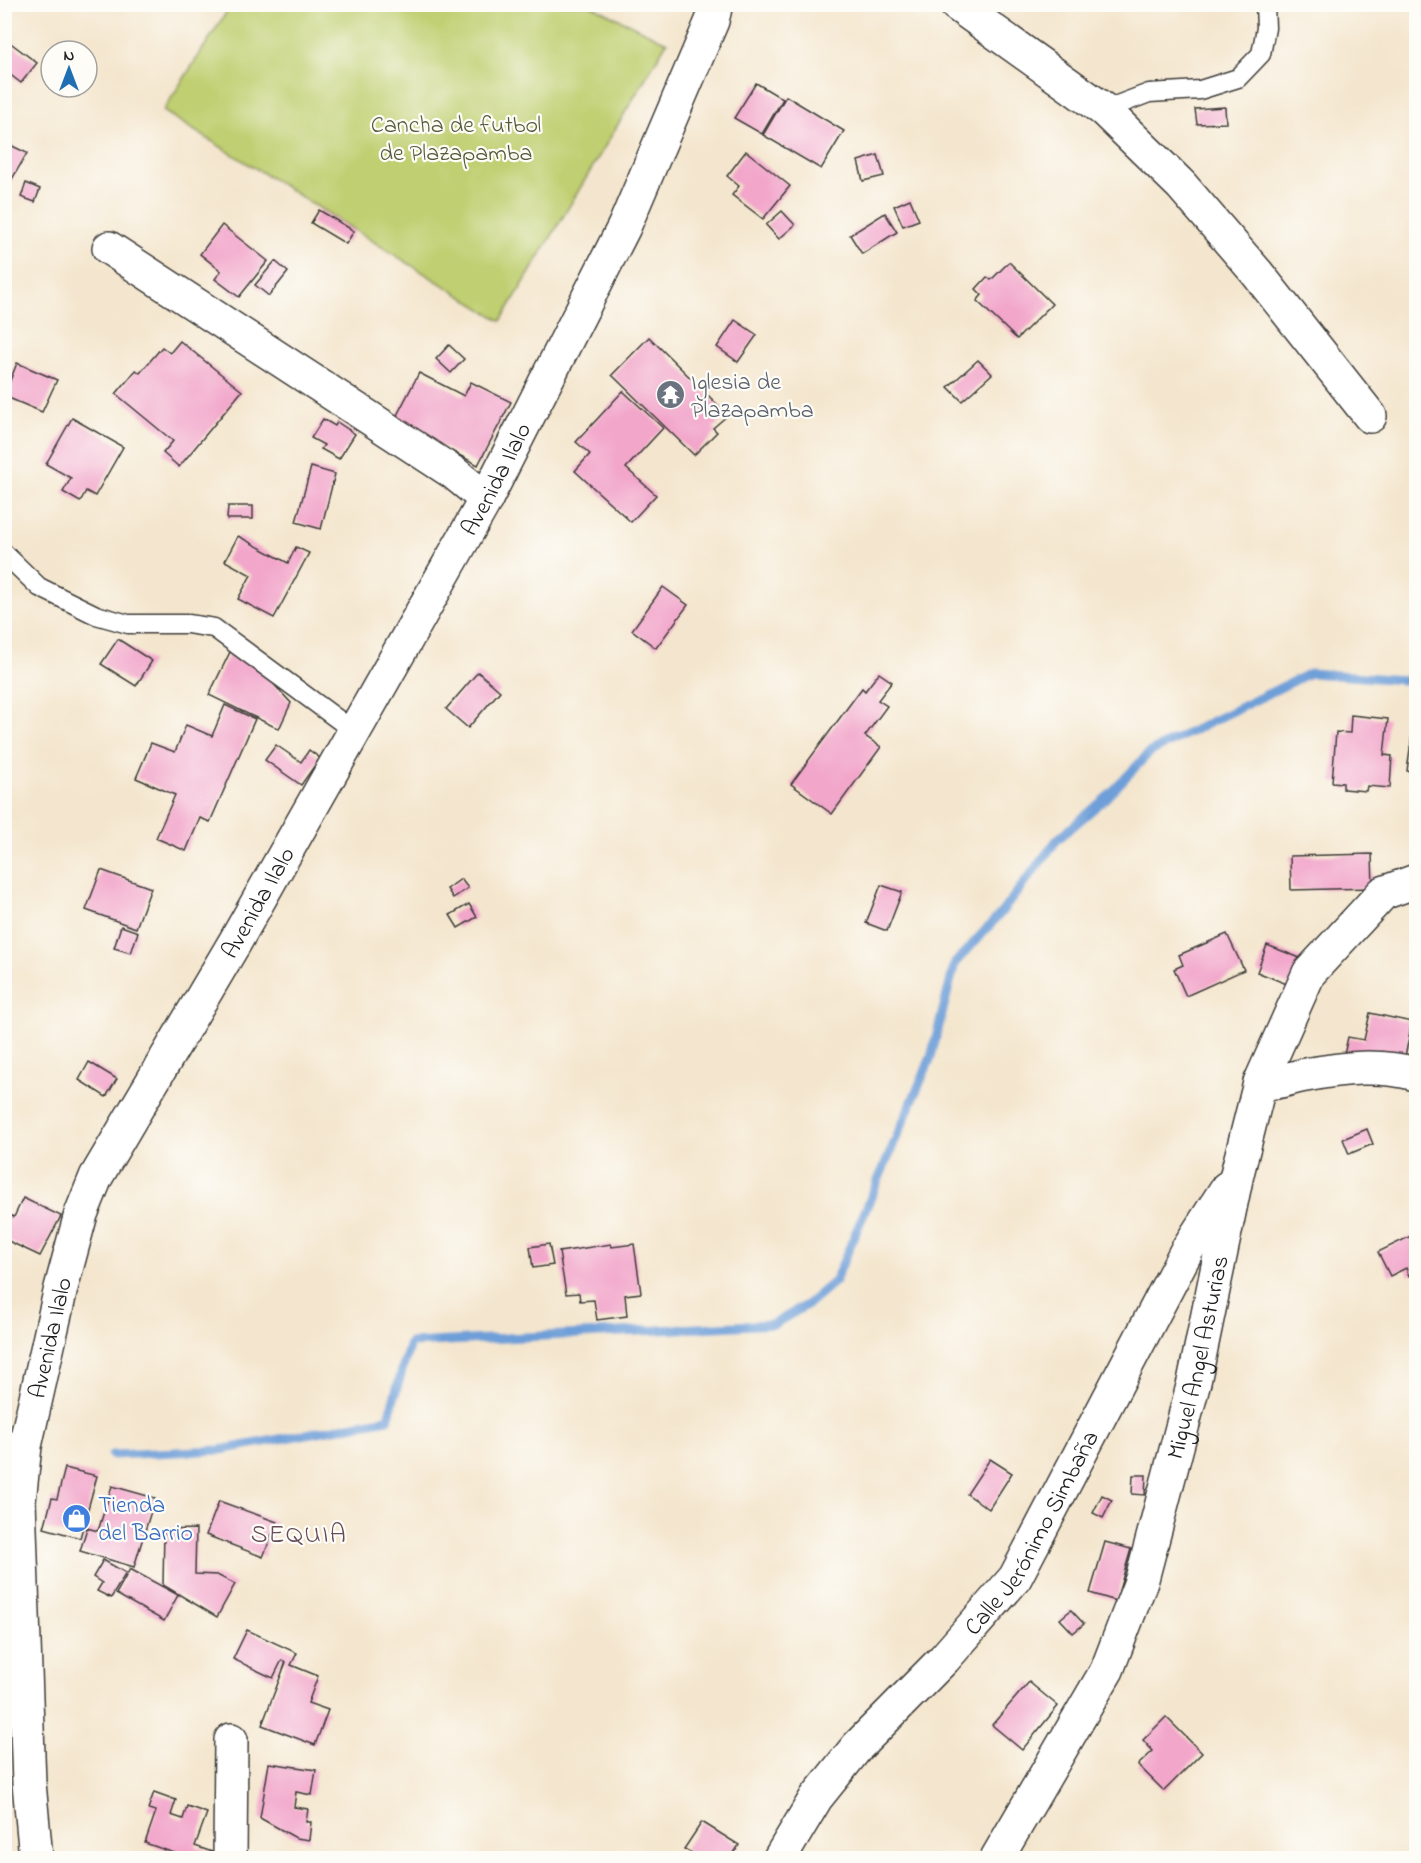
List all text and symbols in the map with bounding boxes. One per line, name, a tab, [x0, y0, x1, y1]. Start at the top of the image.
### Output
north arrow	[39, 39, 99, 99]
text: N	[64, 44, 75, 68]
park label: Cancha de futbol de Plazapamba	[371, 109, 541, 172]
place label: Iglesia de Plazapamba	[691, 366, 814, 429]
temple icon: Iglesia de Plazapamba	[654, 379, 686, 411]
street label: Avenida Ilalo	[454, 417, 542, 543]
street label: Avenida Ilalo	[214, 841, 305, 966]
street label: Miguel Angel Asturias	[1159, 1253, 1240, 1464]
street label: Avenida Ilalo	[21, 1274, 83, 1402]
street label: Calle Jerónimo Simbaña	[957, 1425, 1109, 1644]
place label: Tienda del Barrio	[98, 1489, 193, 1552]
shop icon: Tienda del Barrio	[61, 1502, 93, 1534]
district label: SEQUIA	[251, 1517, 347, 1555]

